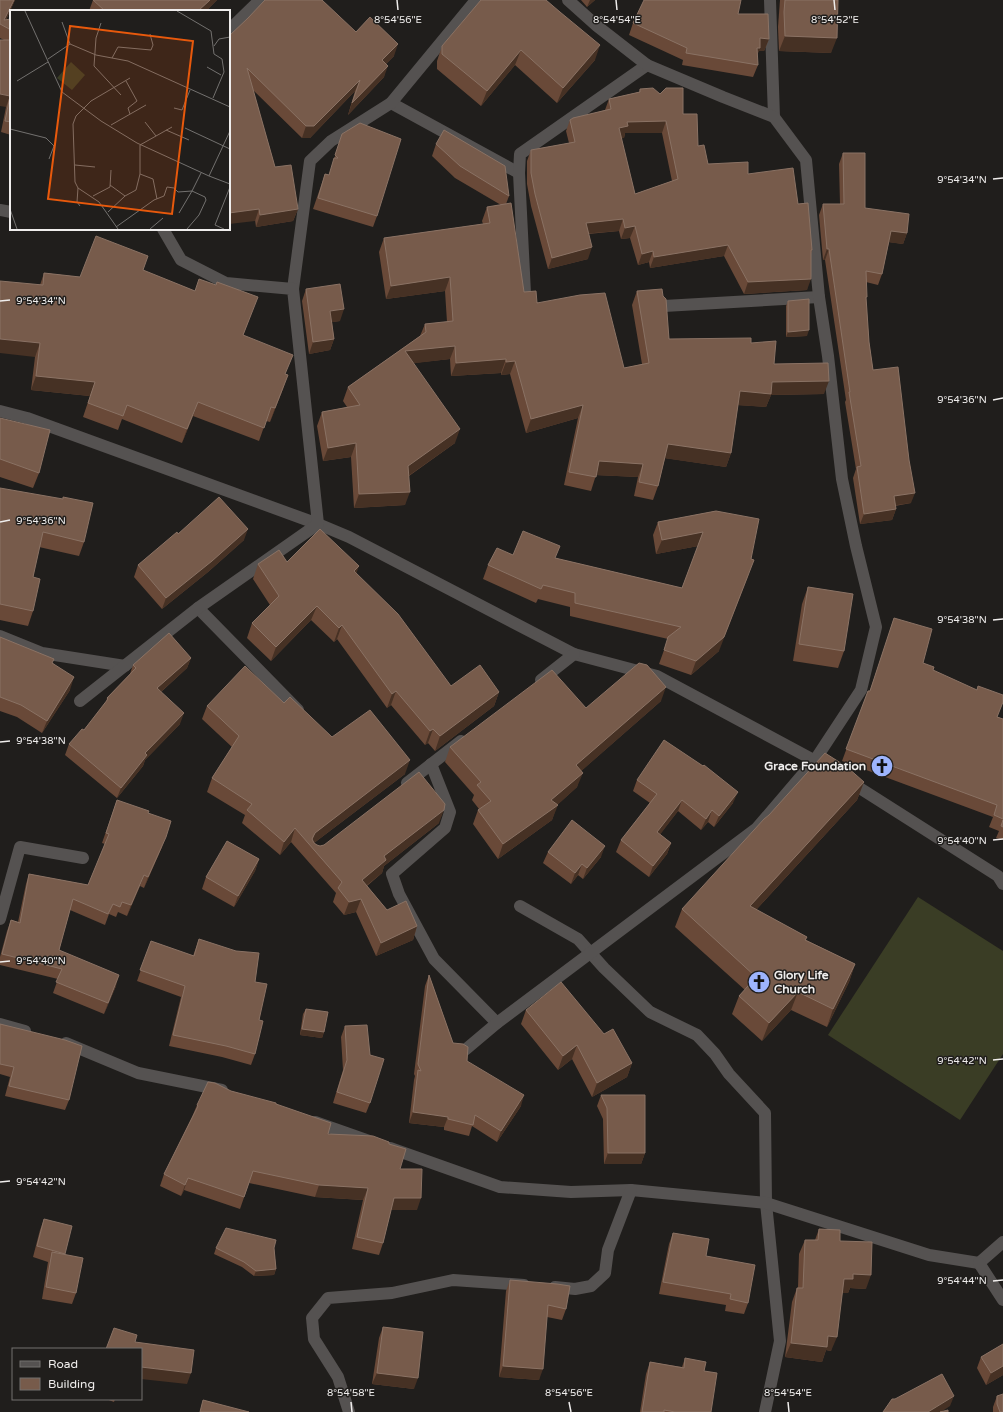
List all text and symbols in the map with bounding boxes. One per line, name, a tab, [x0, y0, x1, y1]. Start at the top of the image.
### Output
inset map	[10, 10, 230, 230]
text: 8°54'56"E	[374, 14, 422, 26]
text: 8°54'54"E	[593, 14, 641, 26]
text: 8°54'52"E	[811, 14, 859, 26]
text: 9°54'34"N	[937, 174, 987, 186]
text: 9°54'34"N	[16, 295, 66, 307]
text: 9°54'36"N	[937, 394, 987, 406]
text: 9°54'36"N	[16, 515, 66, 527]
text: 9°54'38"N	[937, 614, 987, 626]
text: 9°54'38"N	[16, 735, 66, 747]
church icon: Grace Foundation	[869, 753, 895, 779]
place label: Grace Foundation	[764, 759, 866, 773]
text: 9°54'40"N	[937, 835, 987, 847]
text: 9°54'40"N	[16, 955, 66, 967]
place label: Glory Life Church	[774, 968, 829, 996]
church icon: Glory Life Church	[746, 969, 772, 995]
text: 9°54'42"N	[937, 1055, 987, 1067]
text: 9°54'42"N	[16, 1176, 66, 1188]
text: 9°54'44"N	[937, 1275, 987, 1287]
legend	[12, 1348, 142, 1400]
text: Road	[48, 1357, 78, 1371]
text: Building	[48, 1377, 95, 1391]
text: 8°54'58"E	[327, 1387, 375, 1399]
text: 8°54'56"E	[545, 1387, 593, 1399]
text: 8°54'54"E	[764, 1387, 812, 1399]

